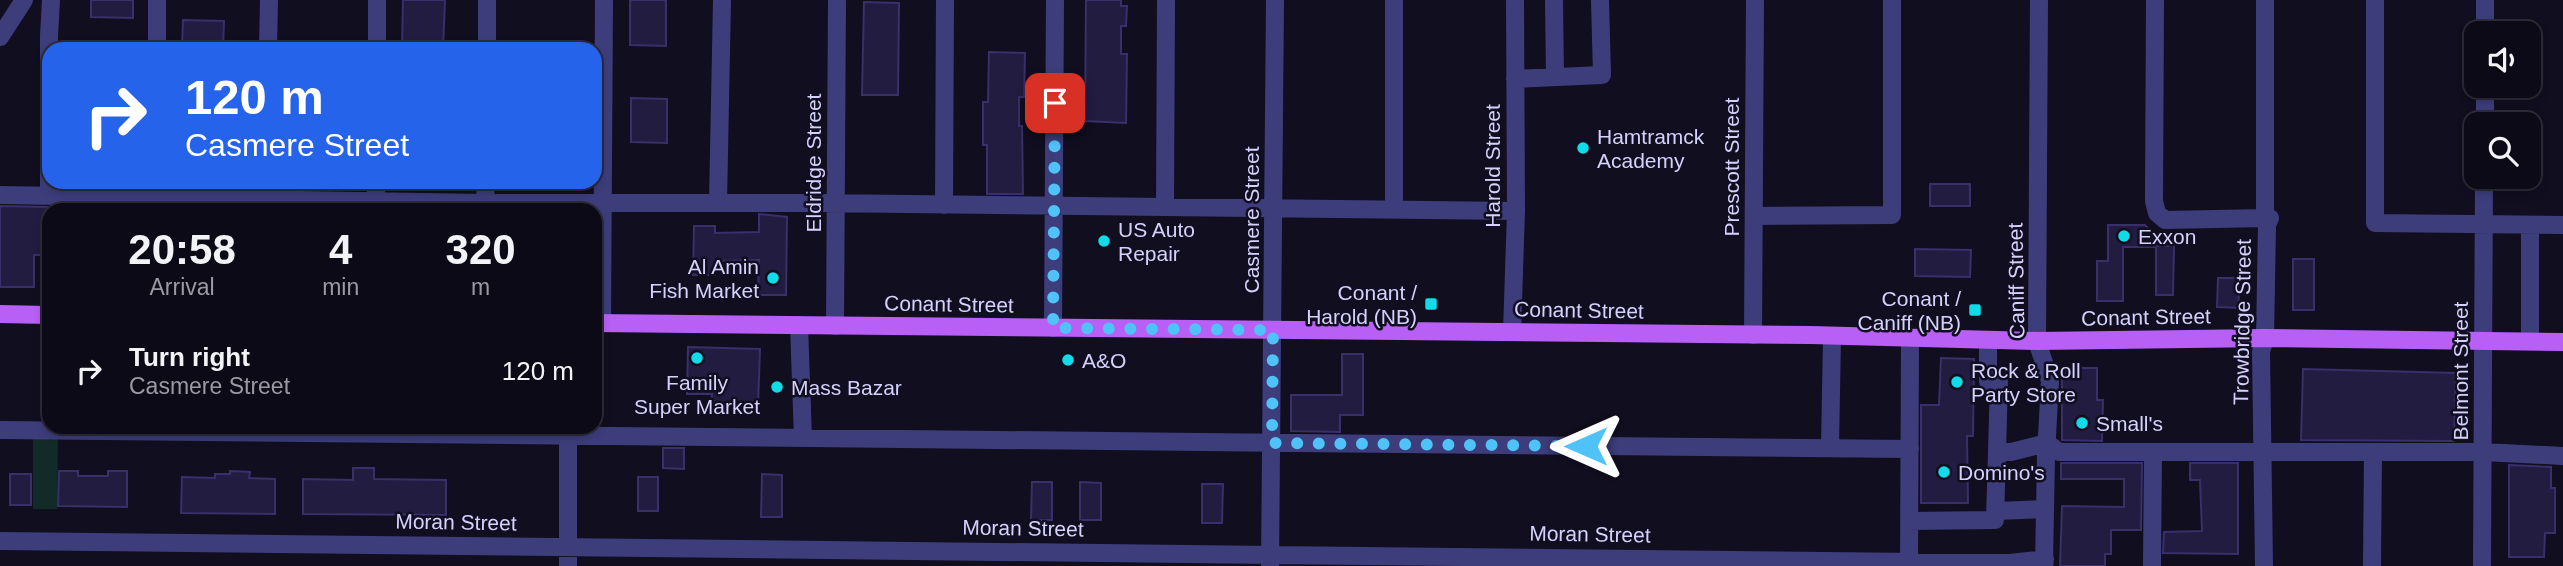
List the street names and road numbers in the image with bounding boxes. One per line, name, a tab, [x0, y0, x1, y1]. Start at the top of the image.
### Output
street label: Eldridge Street	[802, 93, 825, 232]
street label: Prescott Street	[1720, 97, 1743, 236]
street label: Harold Street	[1481, 104, 1504, 228]
street label: Casmere Street	[1240, 146, 1263, 294]
street label: Caniff Street	[2003, 222, 2029, 339]
street label: Trowbridge Street	[2229, 239, 2255, 405]
street label: Conant Street	[884, 291, 1014, 317]
street label: Conant Street	[1514, 297, 1644, 323]
street label: Belmont Street	[2449, 301, 2472, 440]
street label: Conant Street	[2081, 304, 2211, 330]
street label: Moran Street	[395, 509, 517, 535]
street label: Moran Street	[962, 515, 1084, 541]
street label: Moran Street	[1529, 521, 1651, 547]

